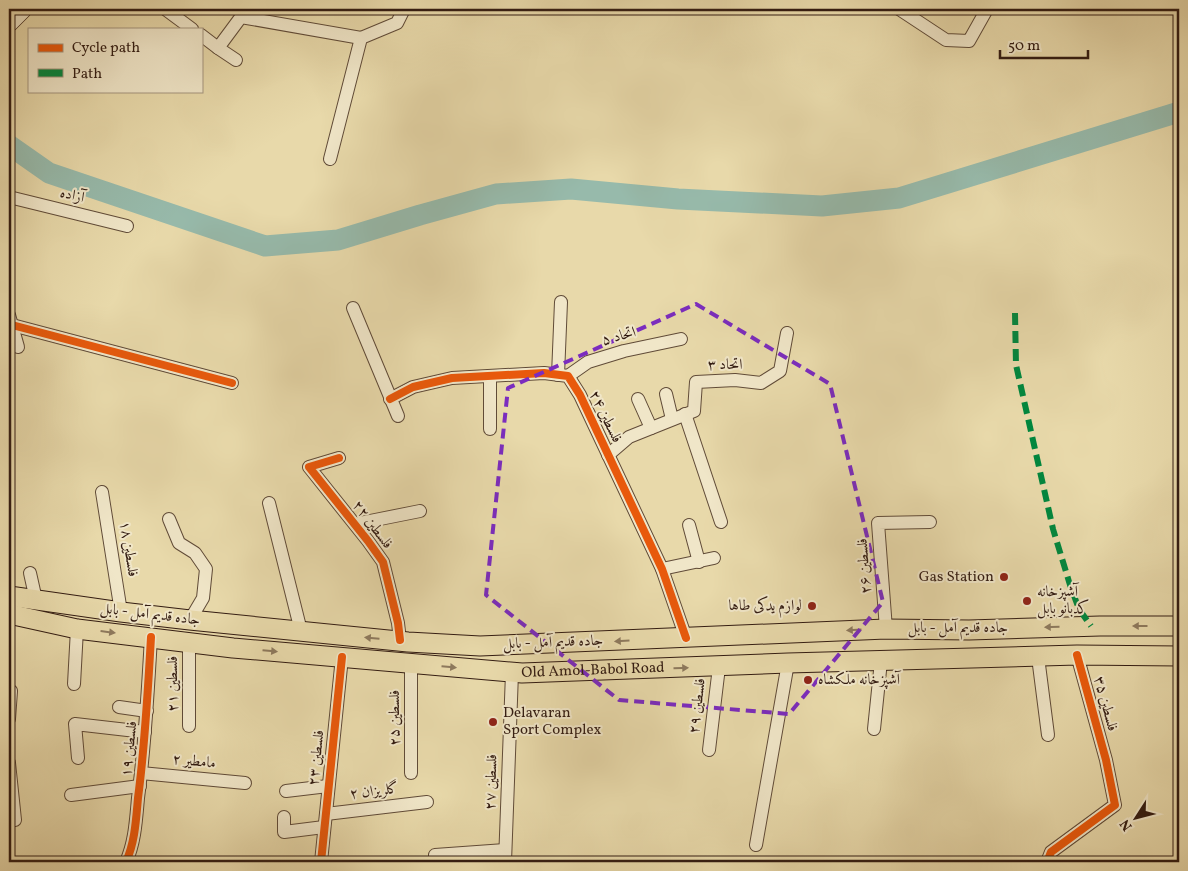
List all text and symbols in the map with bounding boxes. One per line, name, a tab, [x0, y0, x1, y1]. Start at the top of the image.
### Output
legend	[28, 28, 202, 92]
scale bar	[1000, 28, 1088, 60]
text: 50 m	[1008, 36, 1040, 57]
text: Cycle path	[72, 38, 140, 59]
text: Path	[72, 64, 102, 85]
street label: آزاده	[57, 183, 88, 210]
street label: اتحاد ۵	[599, 322, 639, 352]
street label: اتحاد ۳	[708, 355, 742, 376]
street label: فلسطین ۲۴	[583, 387, 627, 447]
street label: فلسطین ۲۲	[347, 496, 397, 554]
street label: فلسطین ۱۸	[113, 520, 143, 578]
street label: فلسطين ٢۶	[853, 537, 877, 595]
place label: Gas Station	[919, 567, 994, 588]
marker: Gas Station	[998, 571, 1010, 583]
place label: آشپزخانه کدبانو بابل	[1037, 582, 1089, 620]
place label: لوازم یدکی طاها	[728, 595, 802, 618]
marker: آشپزخانه کدبانو بابل	[1021, 595, 1033, 607]
street label: جاده قدیم آمل - بابل	[99, 598, 201, 633]
marker: لوازم یدکی طاها	[806, 600, 818, 612]
street label: جاده قدیم آمل - بابل	[908, 618, 1008, 640]
one-way arrow	[1132, 622, 1148, 630]
one-way arrow	[1043, 623, 1059, 631]
one-way arrow	[846, 626, 862, 634]
one-way arrow	[101, 628, 117, 636]
street label: جاده قدیم آمل - بابل	[502, 631, 604, 656]
one-way arrow	[364, 634, 380, 642]
one-way arrow	[614, 637, 630, 645]
one-way arrow	[262, 647, 278, 655]
street label: فلسطین ۲۱	[163, 656, 184, 712]
street label: Old Amol-Babol Road	[521, 657, 665, 684]
one-way arrow	[441, 663, 457, 671]
one-way arrow	[673, 664, 689, 672]
place label: آشپزخانه ملکشاه	[818, 670, 902, 691]
marker: آشپزخانه ملکشاه	[802, 674, 814, 686]
street label: فلسطین ۳۵	[1088, 674, 1122, 734]
street label: فلسطین ۲۹	[684, 677, 712, 735]
street label: فلسطین ۲۵	[385, 690, 406, 746]
place label: Delavaran Sport Complex	[503, 703, 601, 741]
marker: Delavaran Sport Complex	[487, 716, 499, 728]
street label: فلسطین ۱۹	[117, 720, 143, 778]
street label: فلسطین ۲۳	[304, 729, 330, 787]
street label: مامطیر ۲	[171, 749, 217, 775]
street label: فلسطین ۲۷	[481, 754, 503, 810]
street label: گلریزان ۲	[348, 779, 400, 805]
north arrow	[1110, 794, 1160, 844]
text: N	[1116, 815, 1137, 834]

